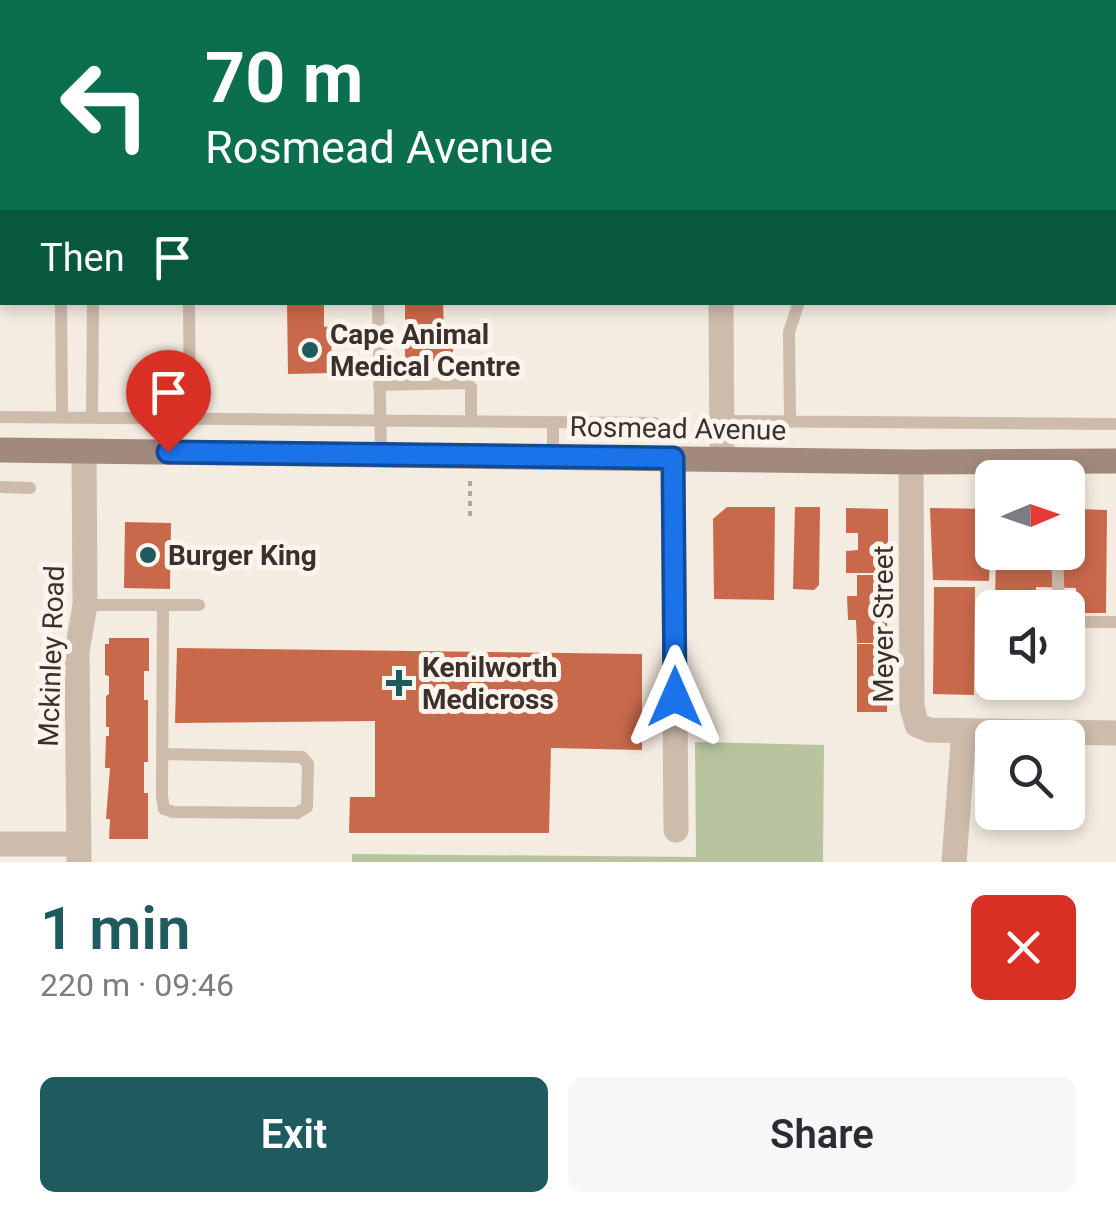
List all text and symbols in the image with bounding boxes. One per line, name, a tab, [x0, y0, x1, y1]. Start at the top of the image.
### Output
text: 70 m	[205, 37, 363, 119]
icon: left	[40, 40, 170, 170]
text: Rosmead Avenue	[205, 121, 553, 174]
icon: arrive	[145, 230, 200, 285]
text: Then	[40, 236, 125, 280]
place label: Cape Animal Medical Centre	[330, 318, 520, 383]
marker: Cape Animal Medical Centre	[299, 339, 321, 361]
pin	[126, 350, 211, 453]
icon: arrive	[141, 365, 196, 420]
street label: Rosmead Avenue	[569, 410, 787, 447]
north arrow	[975, 460, 1085, 570]
map controls	[975, 460, 1085, 830]
place label: Burger King	[168, 539, 317, 572]
marker: Burger King	[137, 544, 159, 566]
street label: Meyer Street	[867, 545, 900, 703]
street label: Mckinley Road	[32, 565, 71, 747]
button: sound	[975, 590, 1085, 700]
position arrow	[623, 645, 727, 749]
place label: Kenilworth Medicross	[422, 651, 558, 716]
marker: Kenilworth Medicross	[386, 670, 412, 696]
button: search	[975, 720, 1085, 830]
text: 1 min	[40, 893, 190, 964]
button: close	[971, 895, 1076, 1000]
text: 220 m · 09:46	[40, 966, 234, 1004]
button: Exit	[40, 1077, 548, 1192]
button: Share	[568, 1077, 1076, 1192]

